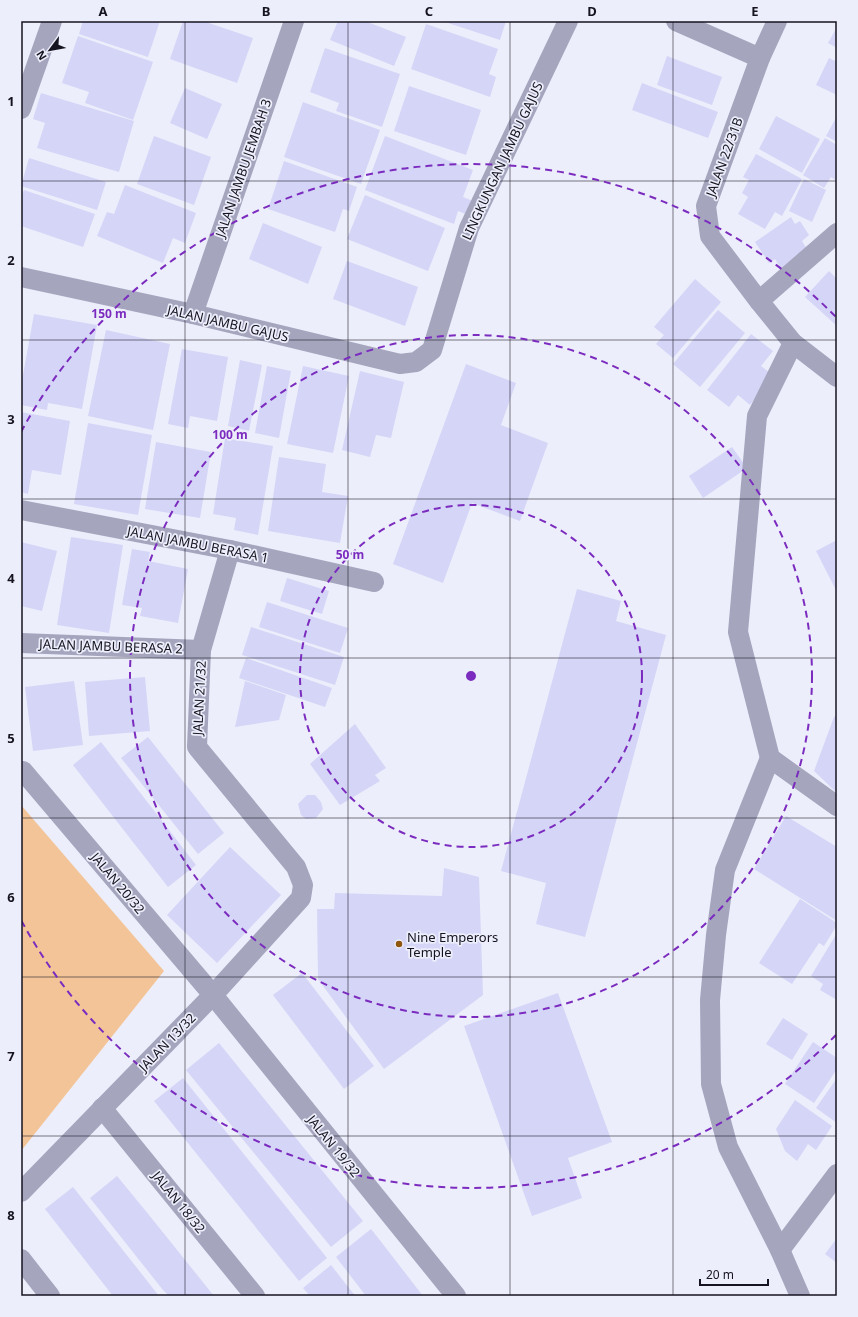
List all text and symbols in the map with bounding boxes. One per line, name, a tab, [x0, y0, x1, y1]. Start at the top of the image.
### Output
text: A	[99, 2, 108, 20]
text: B	[262, 2, 270, 20]
text: C	[425, 2, 433, 20]
text: D	[587, 2, 597, 20]
text: E	[751, 2, 759, 20]
north arrow	[30, 30, 70, 70]
text: N	[32, 48, 50, 63]
street label: LINGKUNGAN JAMBU GAJUS	[457, 79, 547, 243]
text: 1	[7, 92, 15, 110]
street label: JALAN JAMBU JEMBAH 3	[210, 97, 275, 241]
street label: JALAN 22/31B	[701, 115, 747, 201]
text: 2	[7, 251, 15, 269]
street label: JALAN JAMBU GAJUS	[164, 300, 290, 346]
text: 150 m	[91, 305, 127, 322]
text: 3	[7, 410, 15, 428]
text: 100 m	[212, 426, 248, 443]
street label: JALAN JAMBU BERASA 1	[124, 521, 270, 567]
text: 50 m	[336, 546, 364, 563]
text: 4	[7, 569, 15, 587]
street label: JALAN JAMBU BERASA 2	[37, 634, 183, 657]
street label: JALAN 21/32	[188, 660, 210, 738]
centre of rings	[464, 669, 478, 683]
text: 5	[7, 729, 15, 747]
street label: JALAN 20/32	[86, 847, 149, 917]
text: 6	[7, 888, 15, 906]
place label: Nine Emperors Temple	[407, 928, 498, 961]
marker: Nine Emperors Temple	[394, 939, 404, 949]
street label: JALAN 13/32	[133, 1009, 199, 1077]
text: 7	[7, 1047, 15, 1065]
street label: JALAN 19/32	[302, 1110, 365, 1181]
street label: JALAN 18/32	[147, 1166, 210, 1237]
text: 8	[7, 1206, 15, 1224]
scale bar	[700, 1261, 768, 1287]
text: 20 m	[706, 1266, 734, 1283]

